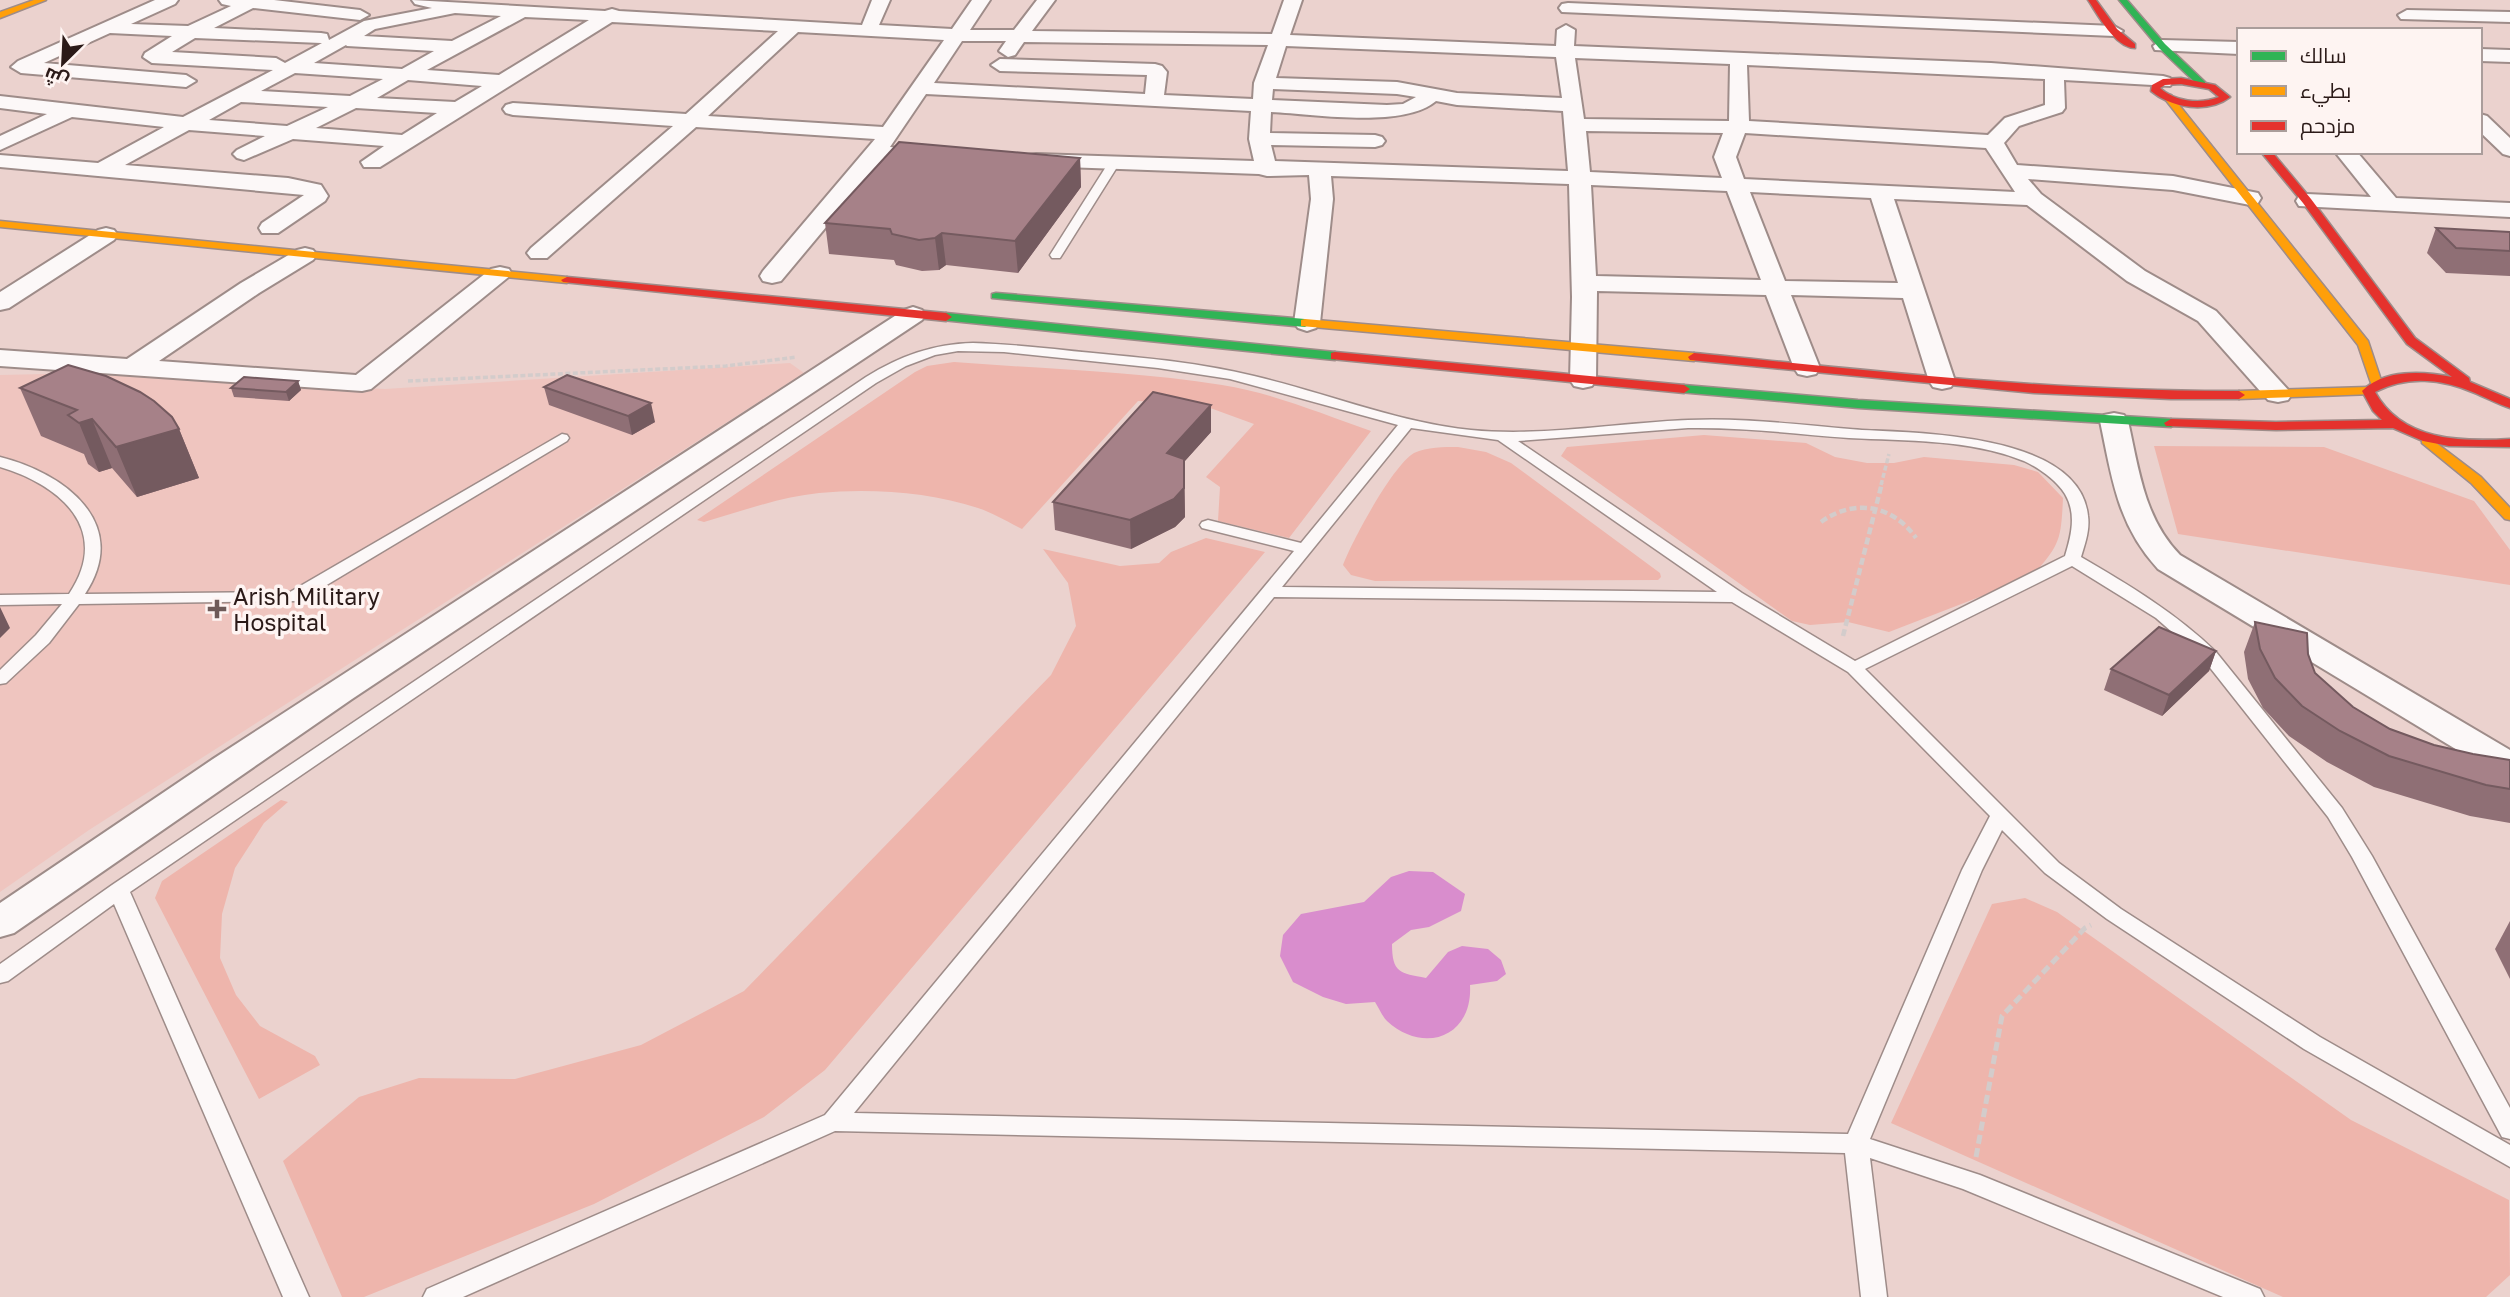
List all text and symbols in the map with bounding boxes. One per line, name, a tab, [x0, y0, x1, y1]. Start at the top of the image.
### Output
north arrow	[28, 28, 98, 98]
legend	[2237, 28, 2482, 154]
text: سالك	[2300, 42, 2347, 68]
text: ش	[40, 63, 72, 94]
text: بطيء	[2300, 77, 2351, 107]
text: مزدحم	[2300, 112, 2355, 140]
place label: Arish Military Hospital	[233, 582, 380, 636]
marker: Arish Military Hospital	[207, 599, 227, 619]

